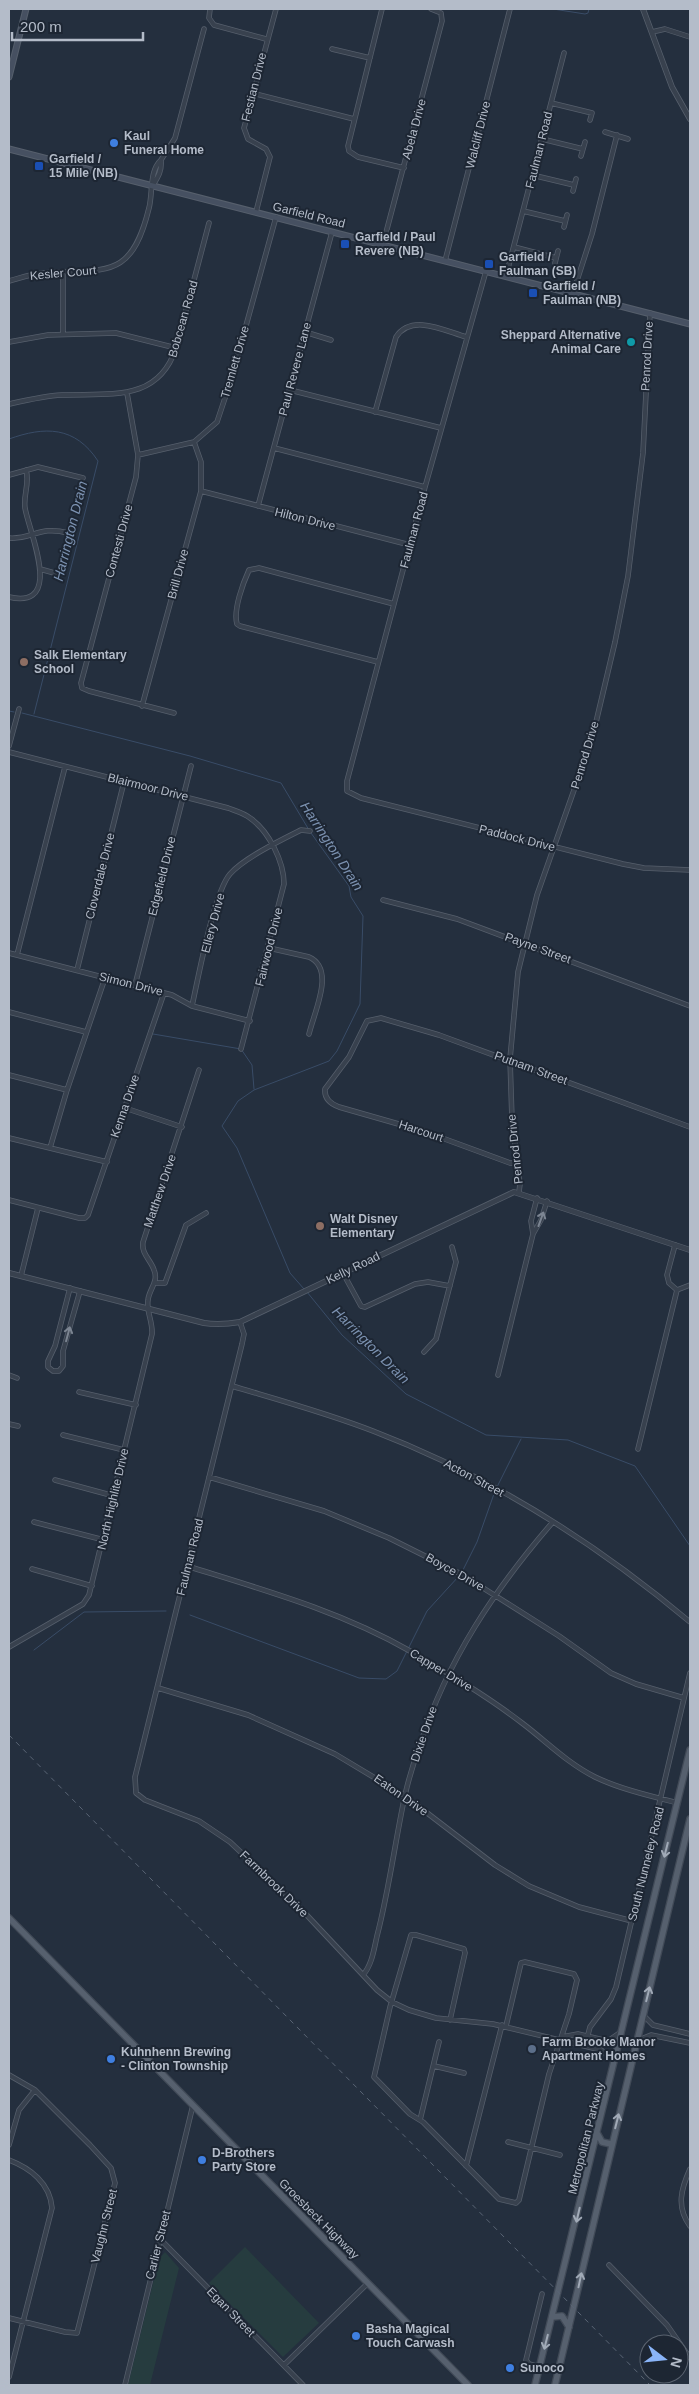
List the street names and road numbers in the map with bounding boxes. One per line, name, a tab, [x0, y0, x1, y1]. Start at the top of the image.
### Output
street label: Festian Drive	[239, 51, 269, 123]
street label: Abela Drive	[399, 97, 429, 161]
street label: Walcliff Drive	[463, 99, 493, 170]
street label: Faulman Road	[523, 110, 555, 190]
street label: Garfield Road	[271, 199, 347, 231]
street label: Kesler Court	[29, 263, 97, 283]
street label: Bobcean Road	[165, 279, 201, 359]
street label: Paul Revere Lane	[276, 320, 314, 417]
street label: Penrod Drive	[638, 320, 656, 391]
street label: Tremlett Drive	[218, 324, 252, 400]
street label: Faulman Road	[397, 490, 431, 570]
street label: Contesti Drive	[102, 502, 136, 579]
street label: Hilton Drive	[273, 505, 337, 533]
street label: Brill Drive	[165, 547, 191, 601]
street label: Penrod Drive	[568, 719, 602, 791]
street label: Blairmoor Drive	[106, 770, 190, 804]
street label: Paddock Drive	[477, 822, 557, 854]
street label: Cloverdale Drive	[82, 831, 118, 921]
street label: Edgefield Drive	[145, 835, 179, 917]
street label: Ellery Drive	[198, 891, 228, 954]
street label: Fairwood Drive	[252, 906, 286, 988]
street label: Payne Street	[503, 930, 574, 967]
street label: Simon Drive	[98, 969, 165, 999]
street label: Putnam Street	[493, 1048, 570, 1088]
street label: Kenna Drive	[108, 1072, 142, 1140]
street label: Penrod Drive	[504, 1113, 526, 1185]
street label: Harcourt	[397, 1117, 446, 1145]
street label: Matthew Drive	[141, 1152, 179, 1230]
street label: Kelly Road	[324, 1249, 382, 1287]
street label: North Highlite Drive	[94, 1446, 132, 1551]
street label: Acton Street	[442, 1456, 507, 1500]
street label: Faulman Road	[174, 1517, 206, 1597]
street label: Boyce Drive	[423, 1550, 487, 1594]
street label: Capper Drive	[407, 1646, 475, 1694]
street label: Dixie Drive	[408, 1704, 440, 1764]
street label: Eaton Drive	[371, 1771, 431, 1819]
street label: South Nunneley Road	[625, 1805, 667, 1923]
street label: Farmbrook Drive	[237, 1848, 311, 1920]
street label: Metropolitan Parkway	[565, 2080, 607, 2196]
street label: Groesbeck Highway	[276, 2176, 362, 2262]
street label: Vaughn Street	[88, 2187, 120, 2264]
street label: Carlier Street	[143, 2208, 174, 2281]
street label: Egan Street	[204, 2284, 259, 2340]

